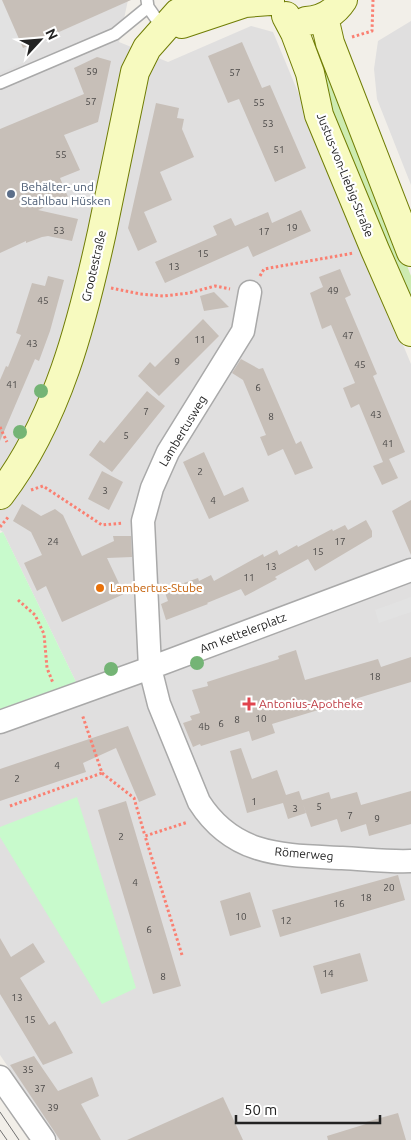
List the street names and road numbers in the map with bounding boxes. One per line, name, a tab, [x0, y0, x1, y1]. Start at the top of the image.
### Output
street label: Justus-von-Liebig-Straße	[315, 111, 376, 239]
street label: Grootestraße	[79, 229, 108, 303]
street label: Lambertusweg	[156, 393, 209, 469]
street label: Am Kettelerplatz	[198, 610, 288, 655]
street label: Römerweg	[274, 844, 334, 863]

